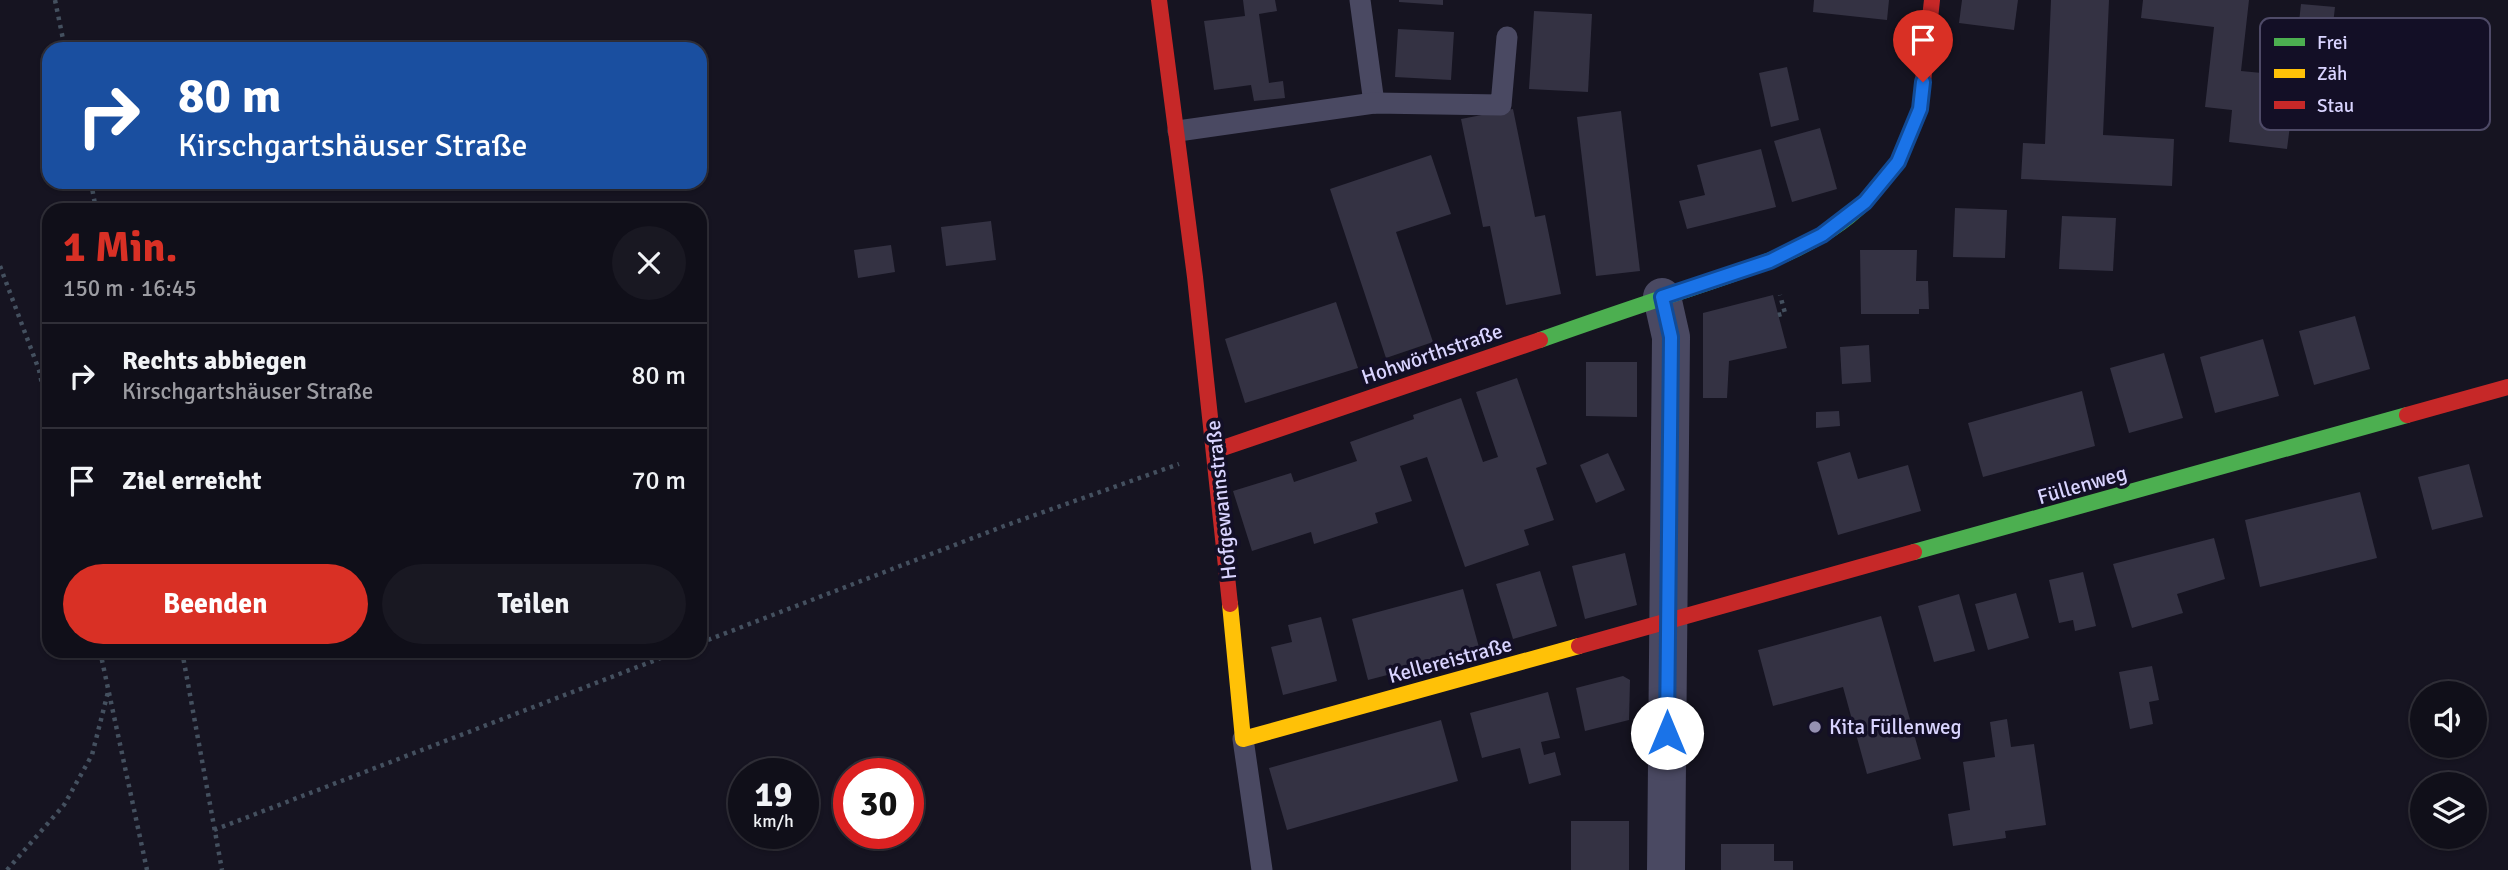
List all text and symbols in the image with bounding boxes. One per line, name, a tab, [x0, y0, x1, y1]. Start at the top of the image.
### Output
pin	[1893, 10, 1953, 82]
legend	[2260, 18, 2490, 130]
icon: arrive	[1904, 21, 1942, 59]
text: Frei	[2317, 31, 2348, 55]
text: Zäh	[2317, 62, 2347, 86]
text: 80 m	[178, 66, 281, 126]
icon: right	[63, 70, 154, 161]
text: Stau	[2317, 94, 2354, 118]
text: Kirschgartshäuser Straße	[178, 126, 528, 165]
text: 1 Min.	[63, 222, 177, 273]
button: close	[612, 226, 686, 300]
text: 150 m · 16:45	[63, 274, 197, 303]
street label: Hohwörthstraße	[1358, 318, 1506, 390]
text: Rechts abbiegen	[122, 345, 307, 377]
icon: right	[63, 357, 101, 395]
text: 80 m	[631, 360, 686, 392]
text: Kirschgartshäuser Straße	[122, 377, 373, 406]
street label: Hofgewannstraße	[1200, 419, 1242, 581]
street label: Füllenweg	[2034, 460, 2130, 510]
icon: arrive	[63, 462, 101, 500]
text: Ziel erreicht	[122, 465, 262, 497]
text: 70 m	[631, 465, 686, 497]
button: Beenden	[63, 564, 368, 644]
button: Teilen	[382, 564, 686, 644]
street label: Kellereistraße	[1385, 631, 1515, 689]
map controls	[2410, 681, 2487, 849]
button: sound	[2410, 681, 2487, 758]
position arrow	[1630, 696, 1704, 770]
place label: Kita Füllenweg	[1829, 714, 1962, 740]
marker: Kita Füllenweg	[1807, 719, 1823, 735]
speed limit sign: 30	[833, 758, 924, 849]
button: layers	[2410, 772, 2487, 849]
text: 19	[755, 773, 792, 816]
text: km/h	[753, 810, 794, 832]

